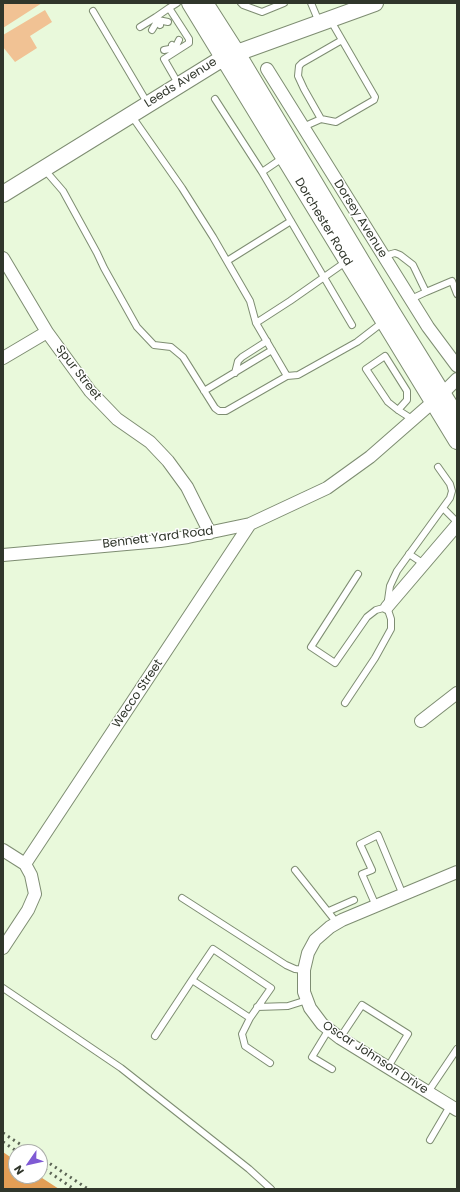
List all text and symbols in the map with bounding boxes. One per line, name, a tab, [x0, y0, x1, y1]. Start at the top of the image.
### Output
street label: Leeds Avenue	[142, 55, 220, 111]
street label: Dorchester Road	[291, 175, 355, 269]
street label: Dorsey Avenue	[330, 177, 390, 261]
street label: Spur Street	[52, 343, 104, 403]
street label: Bennett Yard Road	[102, 524, 214, 552]
street label: Wecco Street	[110, 657, 166, 731]
street label: Oscar Johnson Drive	[319, 1018, 431, 1098]
north arrow	[8, 1144, 48, 1184]
text: N	[10, 1162, 28, 1178]

